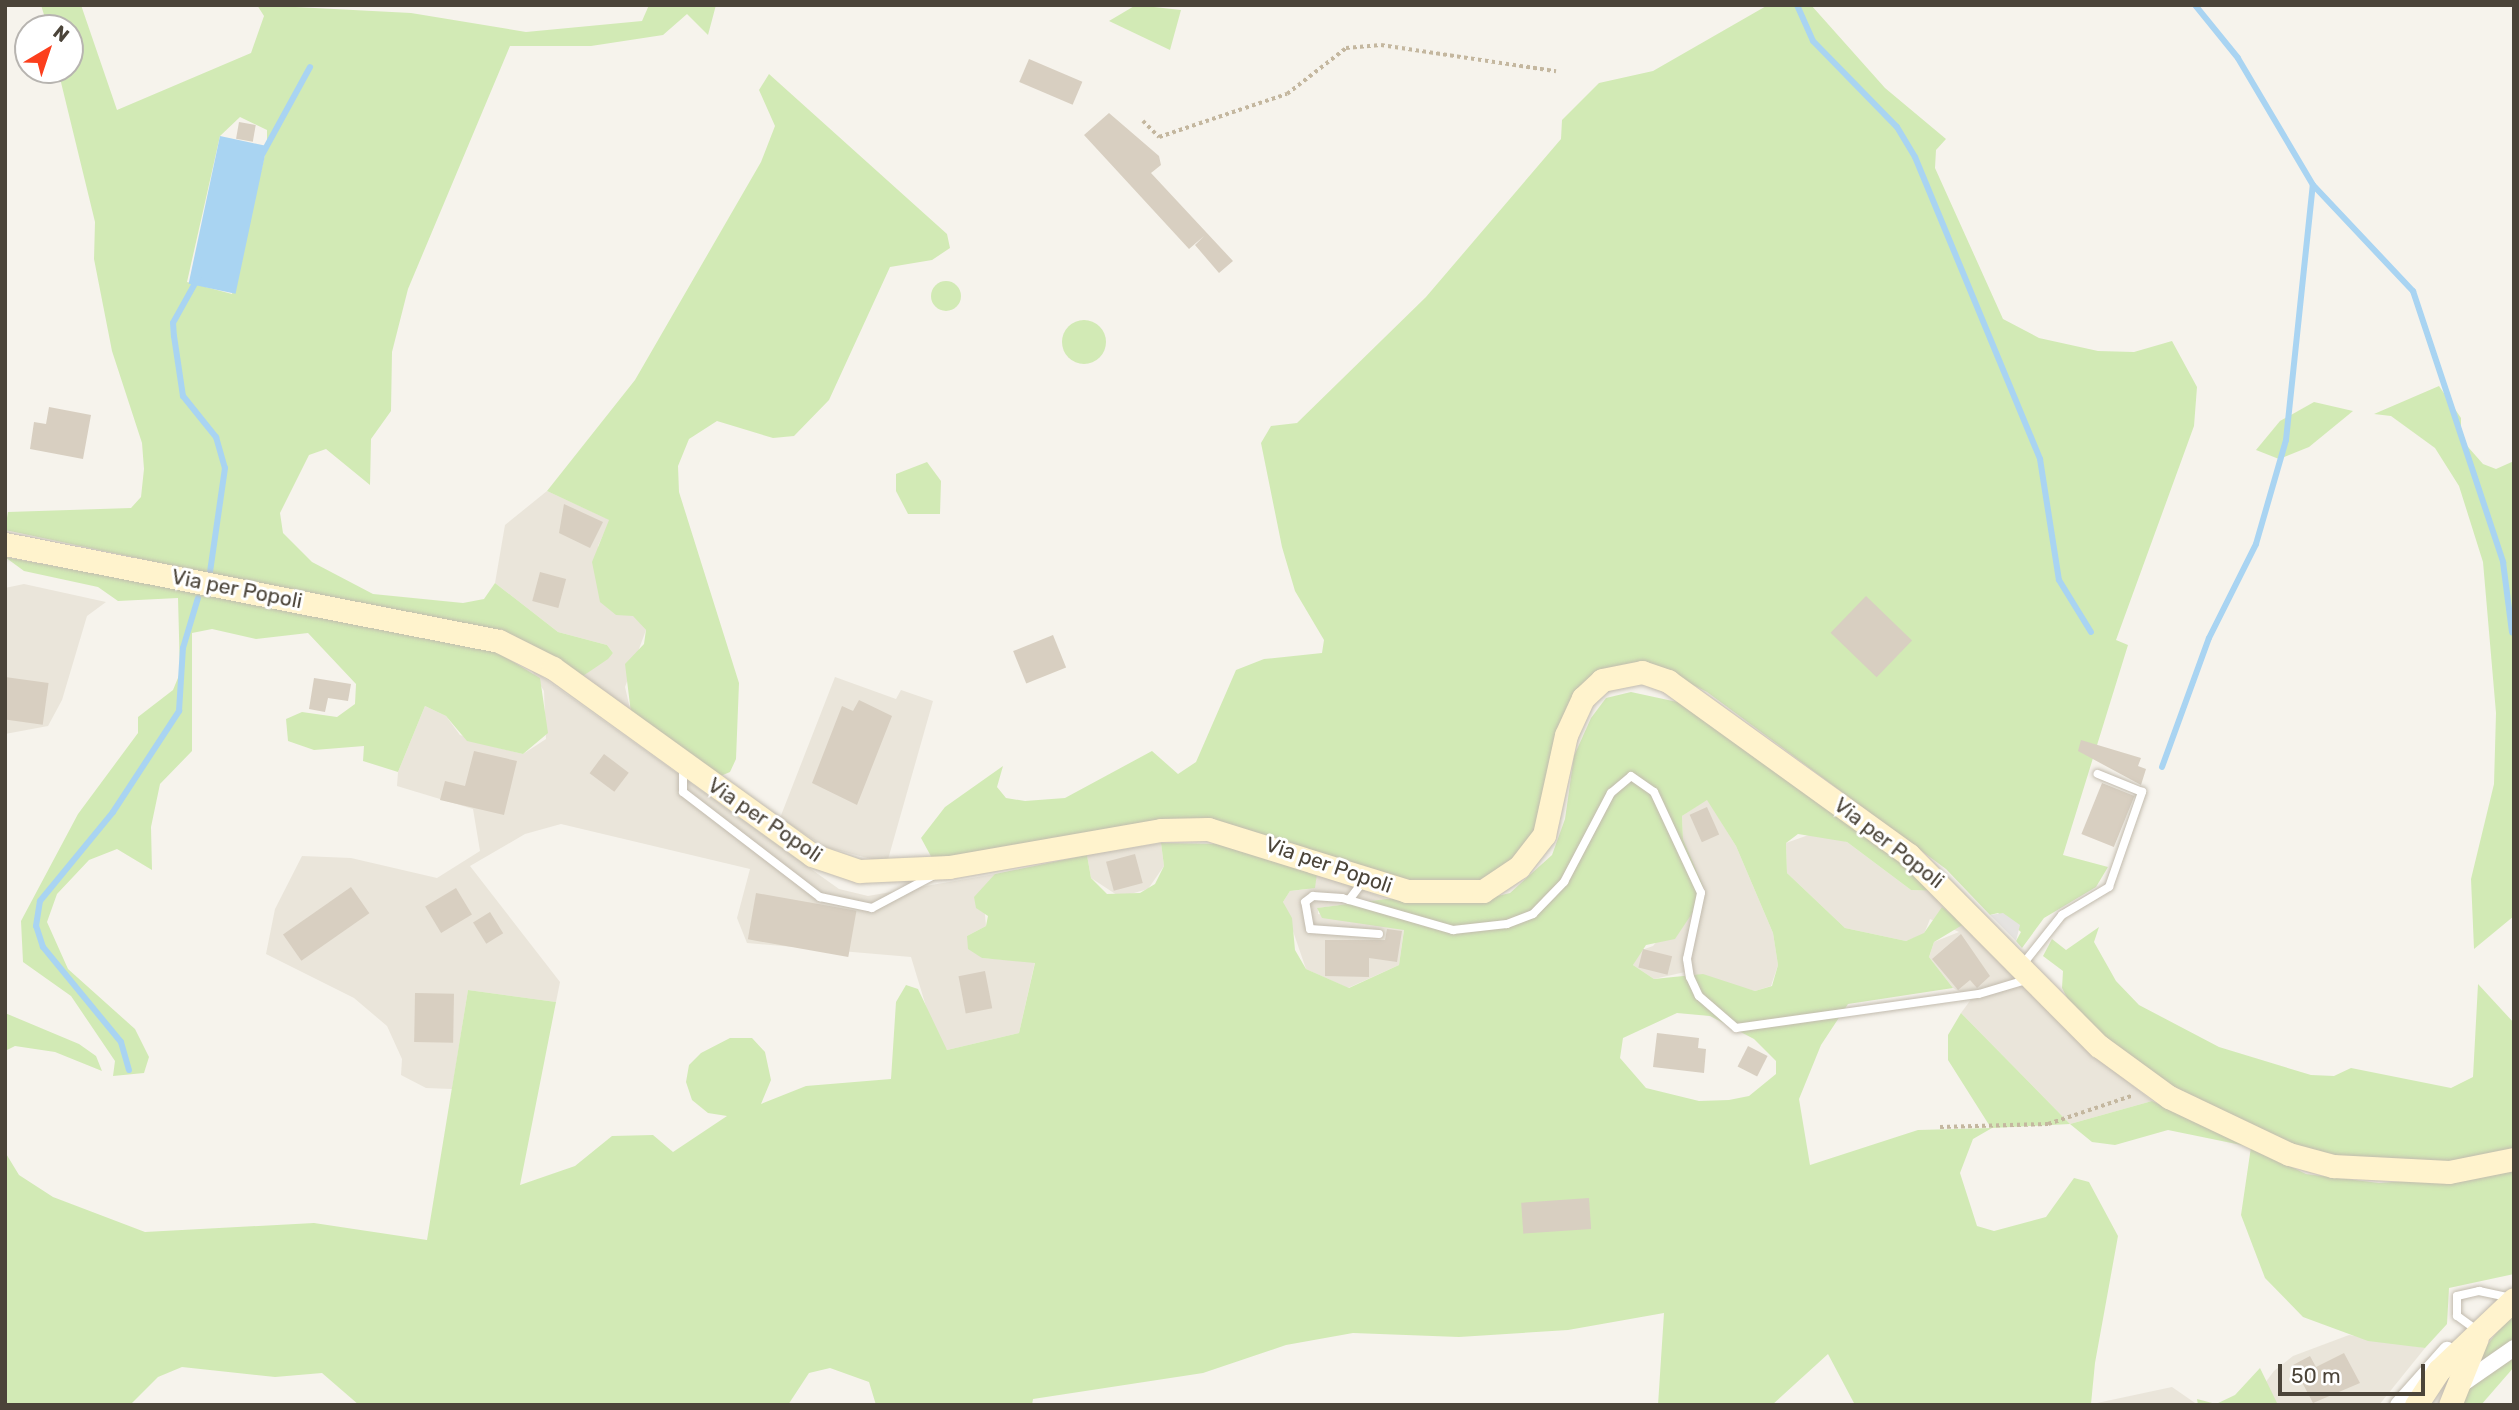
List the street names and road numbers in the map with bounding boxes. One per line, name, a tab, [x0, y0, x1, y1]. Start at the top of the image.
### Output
street label: Via per Popoli	[169, 564, 305, 614]
street label: Via per Popoli	[703, 772, 827, 868]
street label: Via per Popoli	[1829, 792, 1949, 894]
street label: Via per Popoli	[1262, 831, 1396, 899]

